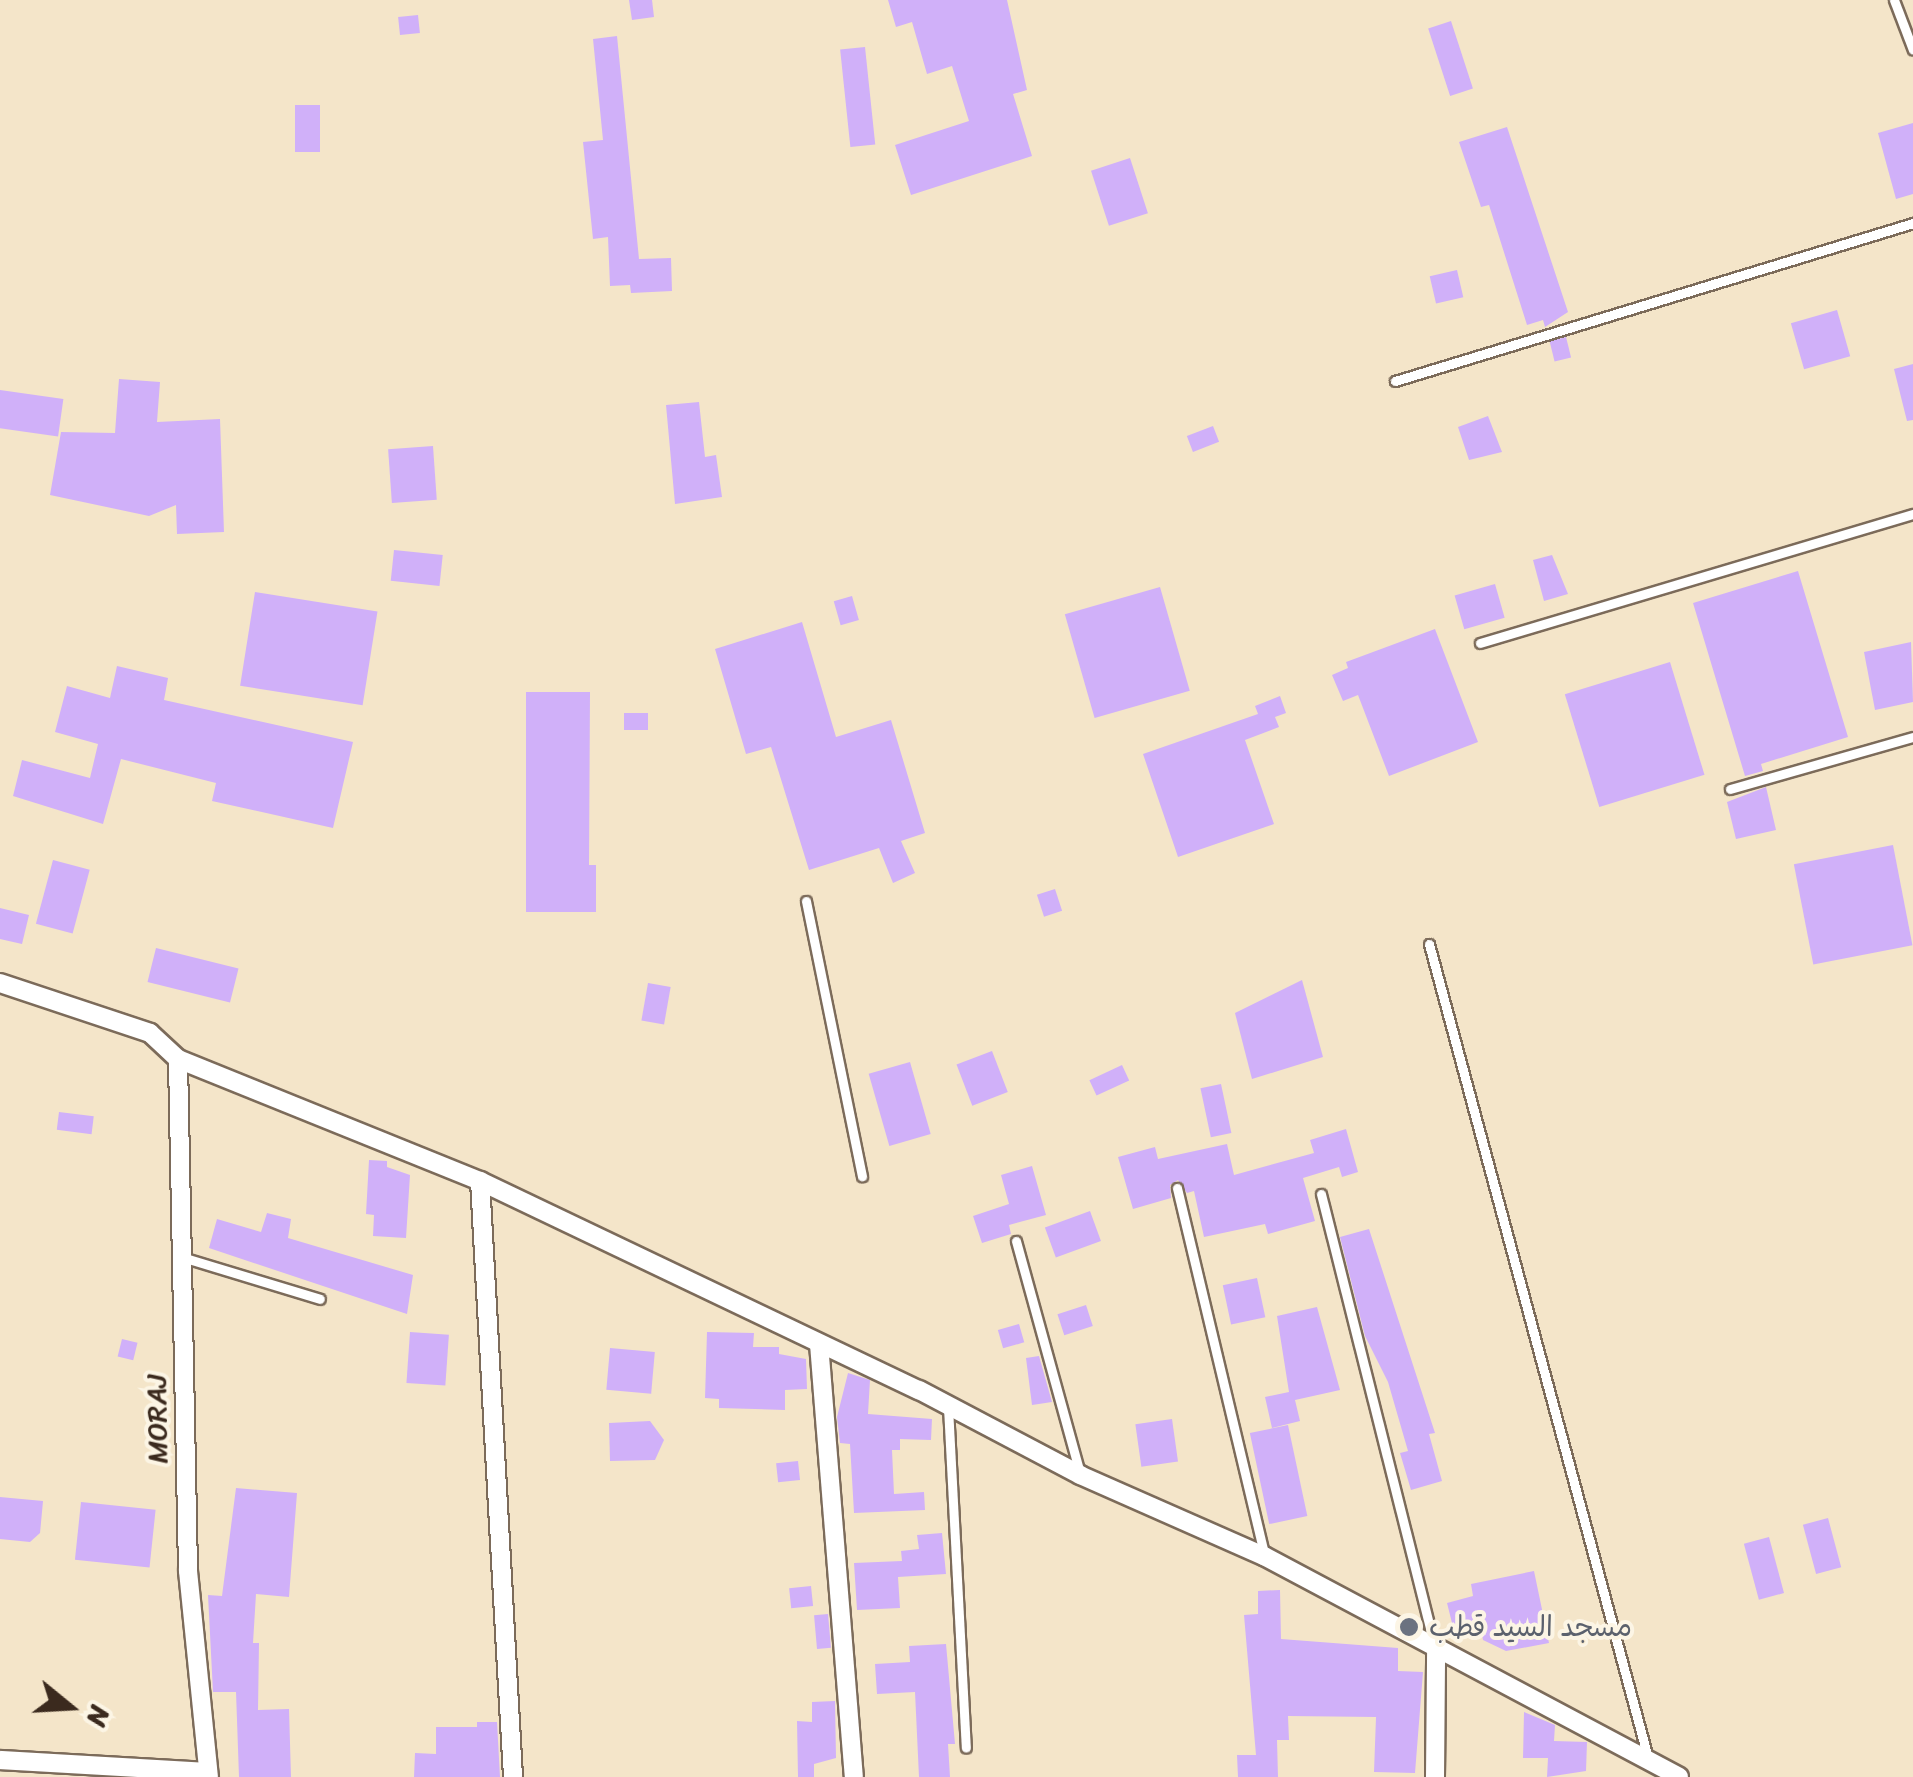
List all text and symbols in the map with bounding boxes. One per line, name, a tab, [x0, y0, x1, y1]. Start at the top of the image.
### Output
street label: MORAJ	[139, 1374, 175, 1464]
place label: مسجد السيد قطب	[1429, 1610, 1632, 1644]
marker: مسجد السيد قطب	[1398, 1616, 1420, 1638]
north arrow	[20, 1657, 120, 1757]
text: N	[73, 1700, 125, 1733]

